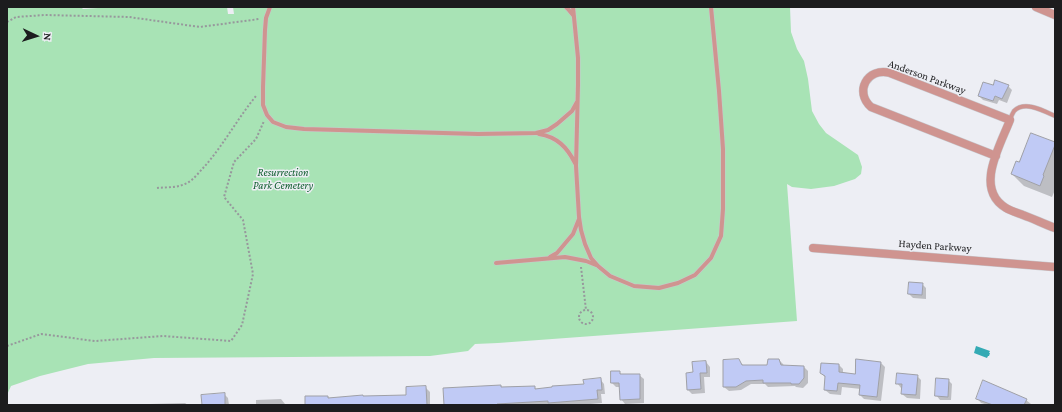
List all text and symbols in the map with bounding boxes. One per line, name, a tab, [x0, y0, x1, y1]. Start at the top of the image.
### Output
north arrow	[16, 16, 56, 56]
text: N	[42, 33, 54, 41]
street label: Anderson Parkway	[886, 57, 968, 97]
park label: Resurrection Park Cemetery	[253, 166, 313, 192]
street label: Hayden Parkway	[898, 237, 972, 255]

